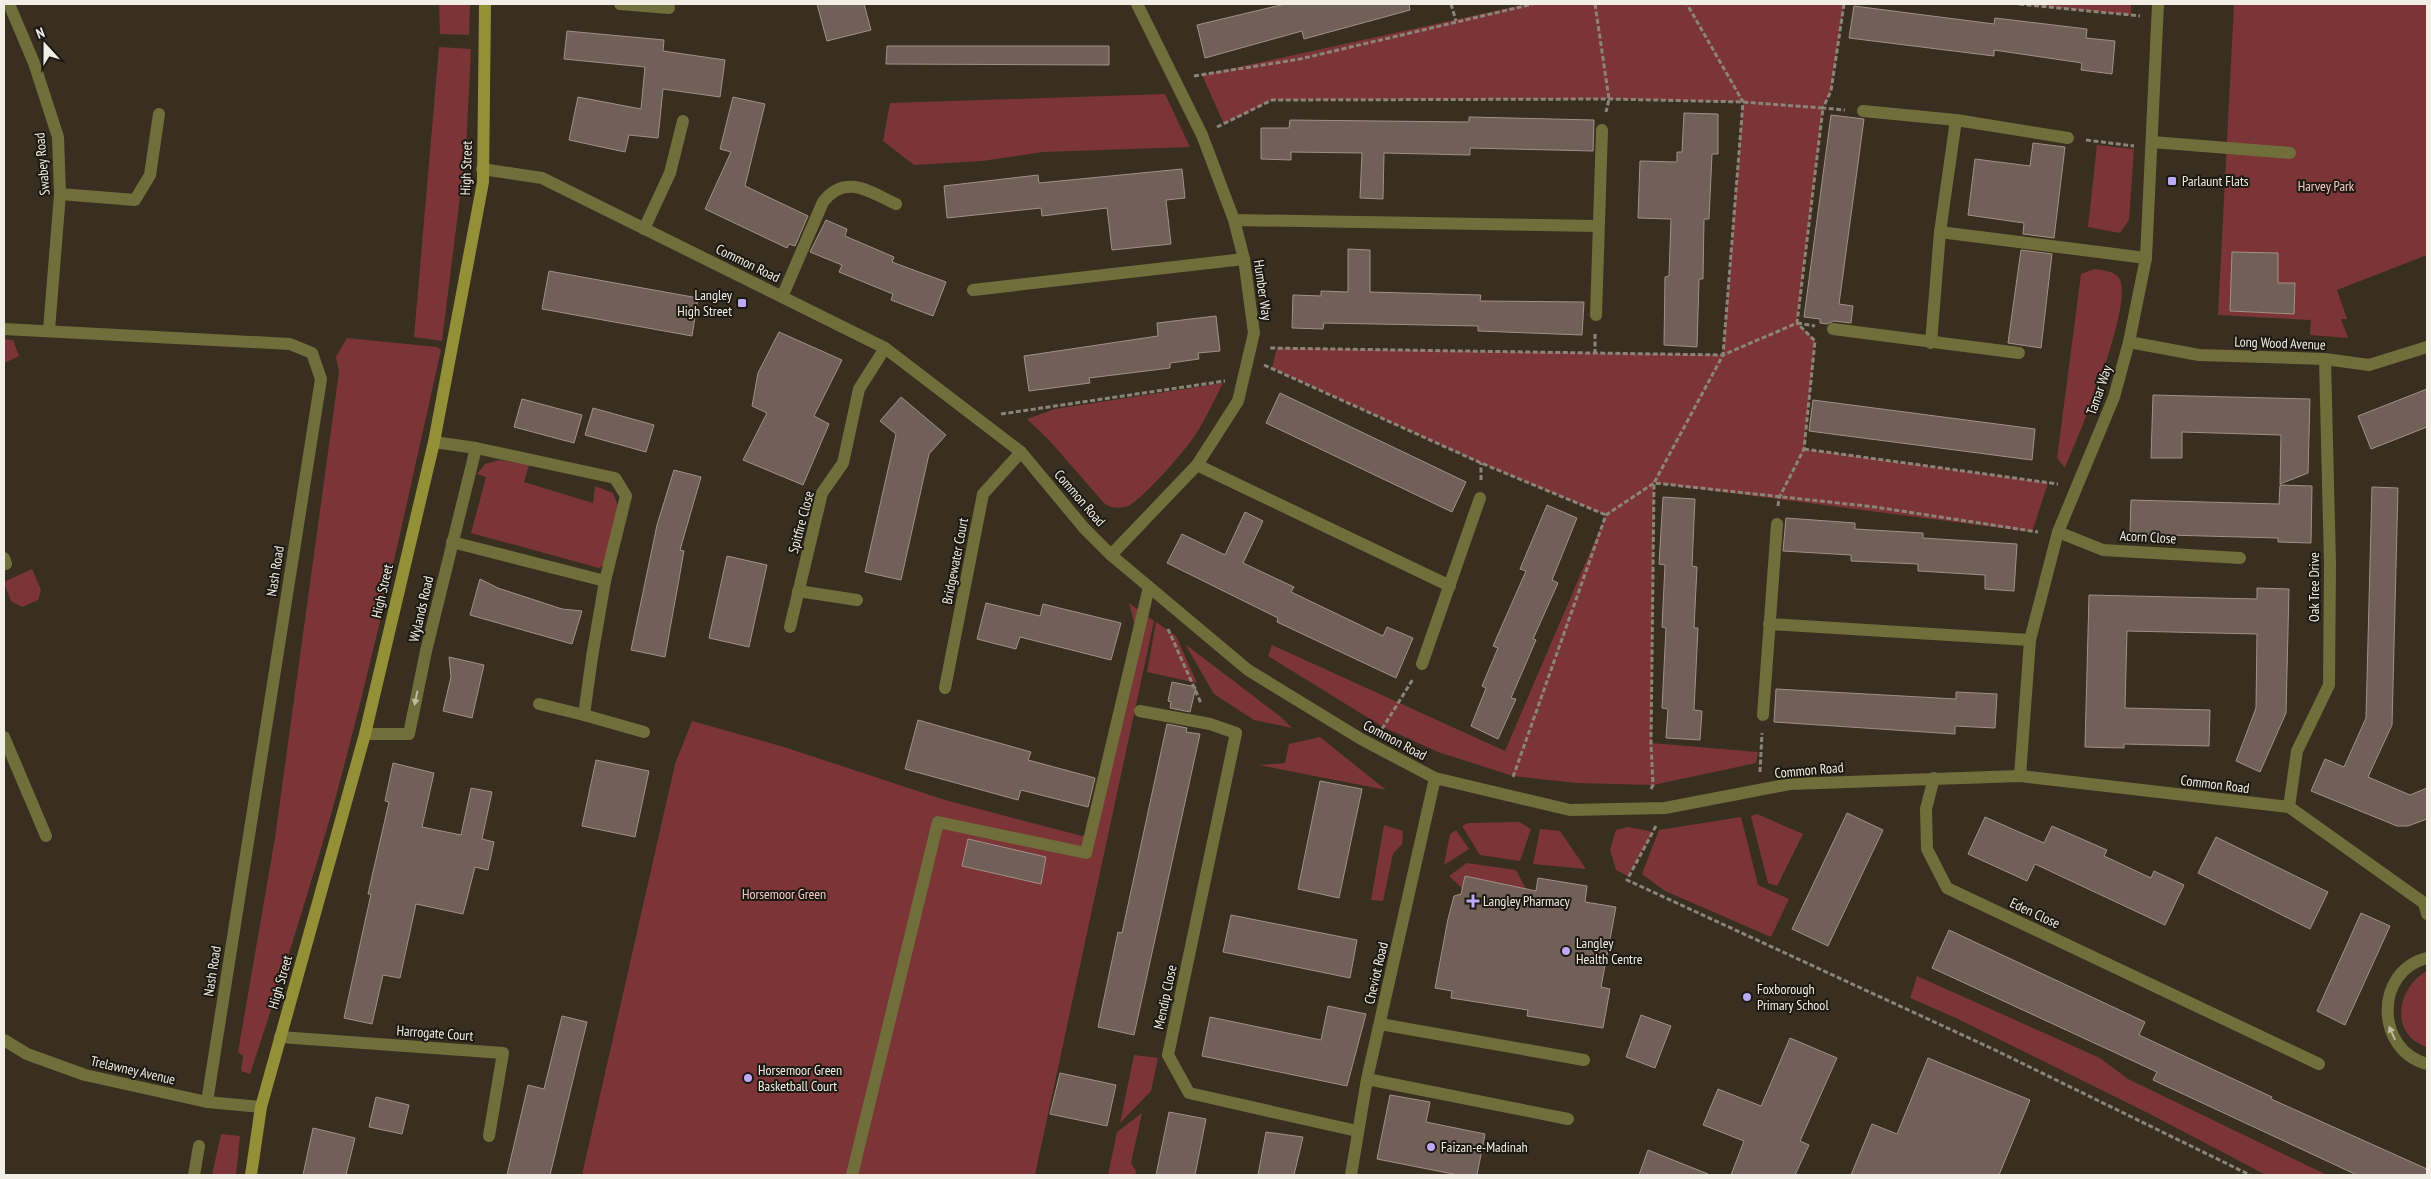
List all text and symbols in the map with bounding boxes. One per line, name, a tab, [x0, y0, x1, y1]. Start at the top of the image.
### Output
north arrow	[20, 20, 70, 70]
text: N	[34, 23, 47, 43]
street label: Swabey Road	[30, 132, 54, 196]
street label: High Street	[456, 140, 476, 196]
place label: Parlaunt Flats	[2182, 172, 2249, 190]
marker: Parlaunt Flats	[2166, 175, 2178, 187]
park label: Harvey Park	[2298, 177, 2355, 195]
street label: Common Road	[713, 240, 783, 286]
street label: Humber Way	[1250, 259, 1276, 322]
place label: Langley High Street	[677, 286, 733, 320]
marker: Langley High Street	[736, 297, 748, 309]
street label: Long Wood Avenue	[2234, 332, 2326, 354]
street label: Tamar Way	[2082, 362, 2116, 417]
street label: Common Road	[1050, 466, 1110, 530]
street label: Spitfire Close	[784, 489, 818, 555]
street label: Bridgewater Court	[938, 516, 972, 606]
street label: Acorn Close	[2119, 527, 2177, 547]
street label: Nash Road	[262, 544, 288, 598]
street label: Oak Tree Drive	[2305, 552, 2323, 622]
street label: High Street	[367, 562, 397, 620]
street label: Wylands Road	[405, 574, 437, 644]
one-way arrow	[412, 691, 420, 707]
street label: Common Road	[1360, 716, 1430, 764]
street label: Common Road	[1774, 758, 1844, 782]
street label: Common Road	[2179, 771, 2251, 797]
park label: Horsemoor Green	[742, 885, 826, 903]
place label: Langley Pharmacy	[1483, 892, 1571, 910]
street label: Eden Close	[2007, 894, 2063, 932]
marker: Langley Pharmacy	[1467, 895, 1479, 907]
place label: Langley Health Centre	[1576, 934, 1643, 968]
street label: Cheviot Road	[1360, 940, 1392, 1006]
street label: Nash Road	[199, 944, 225, 998]
marker: Langley Health Centre	[1560, 945, 1572, 957]
street label: High Street	[264, 953, 296, 1011]
street label: Mendip Close	[1149, 963, 1181, 1031]
place label: Foxborough Primary School	[1757, 980, 1829, 1014]
marker: Foxborough Primary School	[1741, 991, 1753, 1003]
street label: Harrogate Court	[396, 1021, 474, 1045]
one-way arrow	[2388, 1026, 2396, 1040]
street label: Trelawney Avenue	[89, 1052, 177, 1089]
place label: Horsemoor Green Basketball Court	[758, 1061, 842, 1095]
marker: Horsemoor Green Basketball Court	[742, 1072, 754, 1084]
place label: Faizan-e-Madinah	[1441, 1138, 1528, 1156]
marker: Faizan-e-Madinah	[1425, 1141, 1437, 1153]

